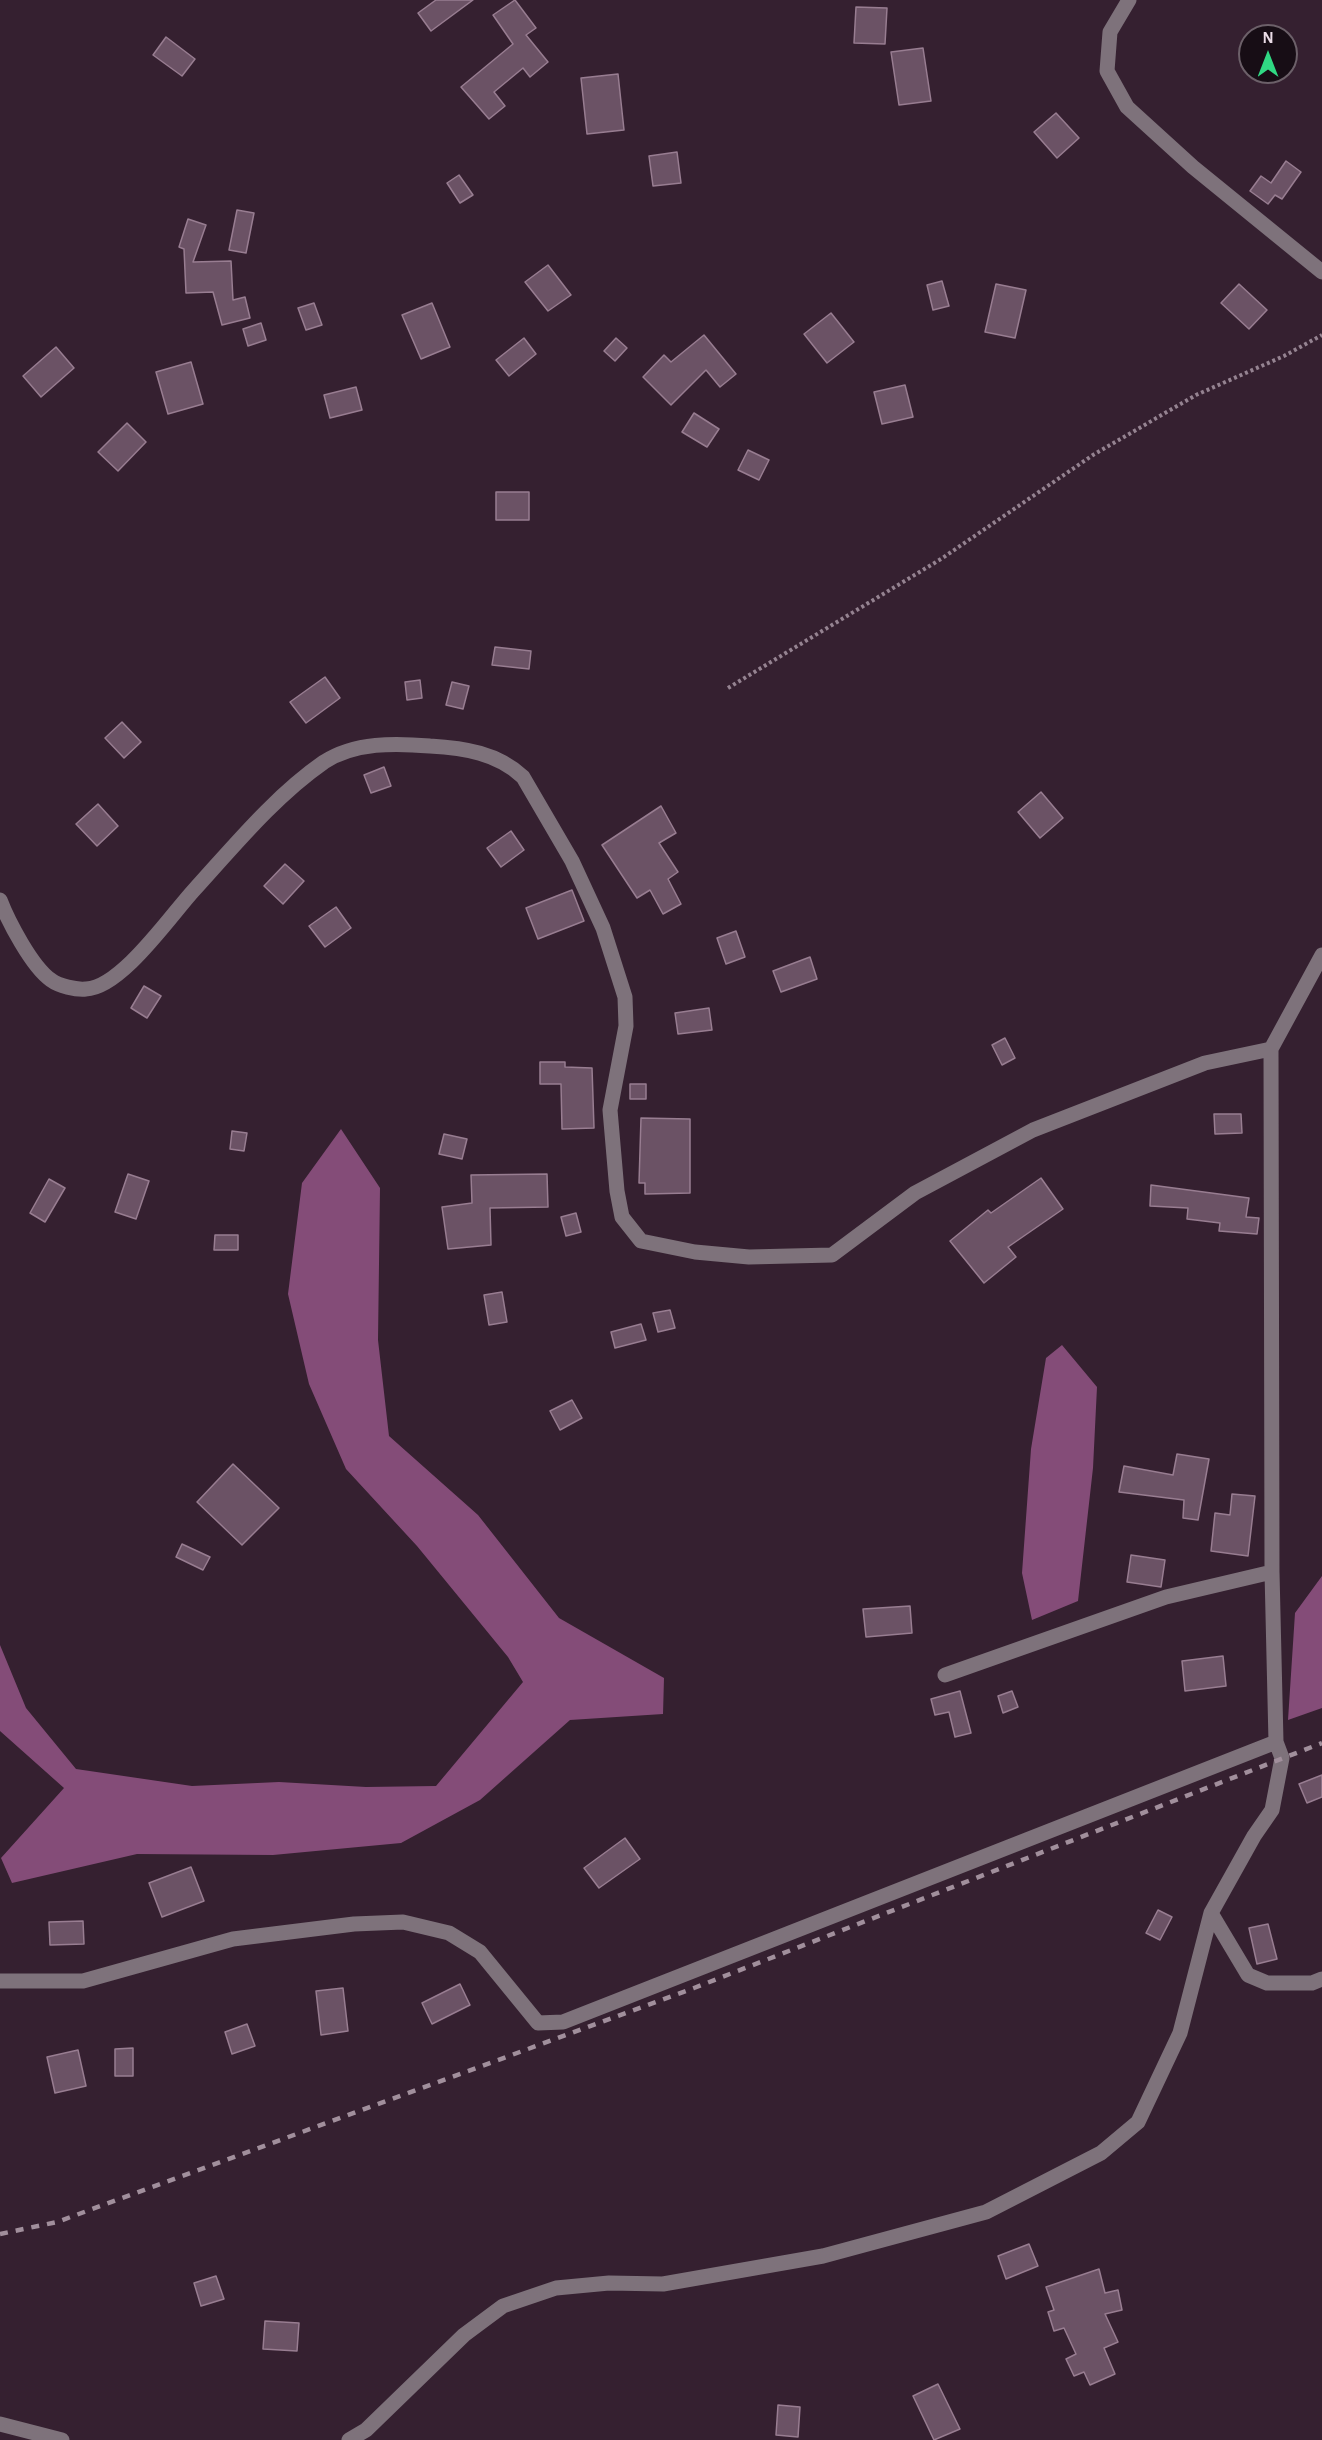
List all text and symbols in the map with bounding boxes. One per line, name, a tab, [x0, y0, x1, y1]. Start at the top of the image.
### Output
north arrow	[1238, 24, 1298, 84]
text: N	[1262, 30, 1274, 46]

